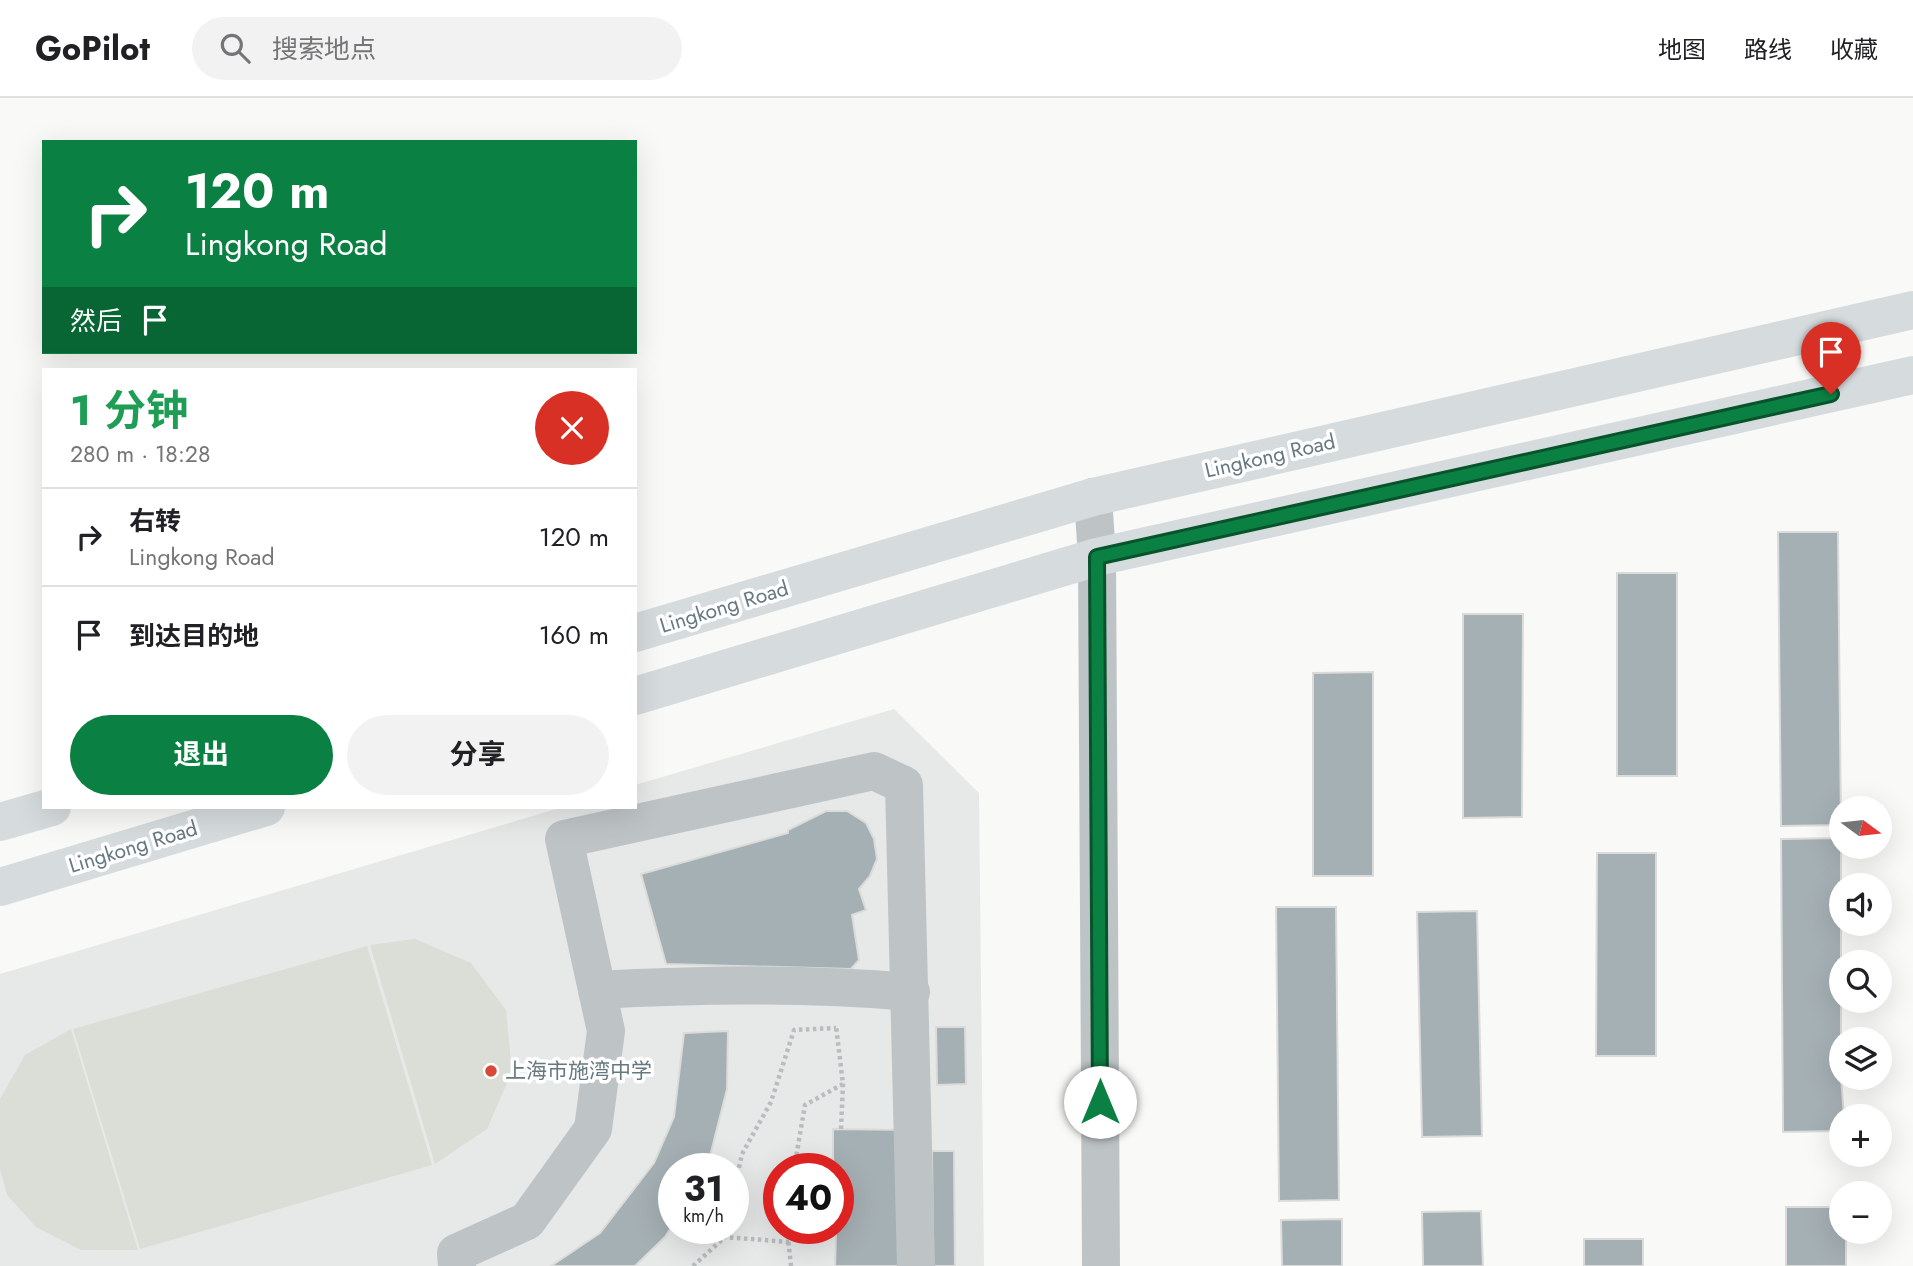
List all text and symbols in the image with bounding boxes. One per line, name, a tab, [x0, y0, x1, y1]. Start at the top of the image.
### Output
search box	[192, 17, 682, 80]
text: GoPilot	[35, 25, 150, 72]
icon: search	[216, 29, 254, 67]
text: 搜索地点	[272, 30, 376, 68]
text: 地图	[1658, 32, 1706, 67]
text: 路线	[1744, 32, 1792, 67]
text: 收藏	[1830, 32, 1878, 67]
text: 120 m	[185, 156, 329, 226]
icon: right	[70, 168, 161, 259]
text: Lingkong Road	[185, 221, 388, 267]
icon: arrive	[136, 301, 174, 339]
text: 然后	[70, 302, 122, 340]
pin	[1801, 322, 1861, 394]
icon: arrive	[1812, 333, 1850, 371]
text: 1 分钟	[70, 380, 188, 441]
button: close	[535, 391, 609, 465]
street label: Lingkong Road	[1202, 426, 1338, 486]
text: 280 m · 18:28	[70, 437, 210, 471]
text: 右转	[129, 502, 181, 540]
icon: right	[70, 518, 108, 556]
text: 120 m	[539, 518, 609, 556]
text: Lingkong Road	[129, 540, 275, 574]
street label: Lingkong Road	[656, 573, 792, 641]
icon: arrive	[70, 616, 108, 654]
text: 160 m	[539, 616, 609, 654]
text: 到达目的地	[129, 617, 259, 655]
button: 退出	[70, 715, 333, 795]
button: 分享	[347, 715, 609, 795]
north arrow	[1829, 796, 1892, 859]
map controls	[1829, 796, 1892, 1244]
street label: Lingkong Road	[65, 813, 201, 881]
button: sound	[1829, 873, 1892, 936]
button: search	[1829, 950, 1892, 1013]
button: layers	[1829, 1027, 1892, 1090]
place label: 上海市施湾中学	[505, 1056, 652, 1086]
marker: 上海市施湾中学	[483, 1063, 499, 1079]
position arrow	[1063, 1065, 1137, 1139]
button: +	[1829, 1104, 1892, 1167]
speed limit sign: 40	[763, 1153, 854, 1244]
text: 31	[684, 1164, 723, 1214]
button: −	[1829, 1181, 1892, 1244]
text: km/h	[683, 1203, 724, 1229]

